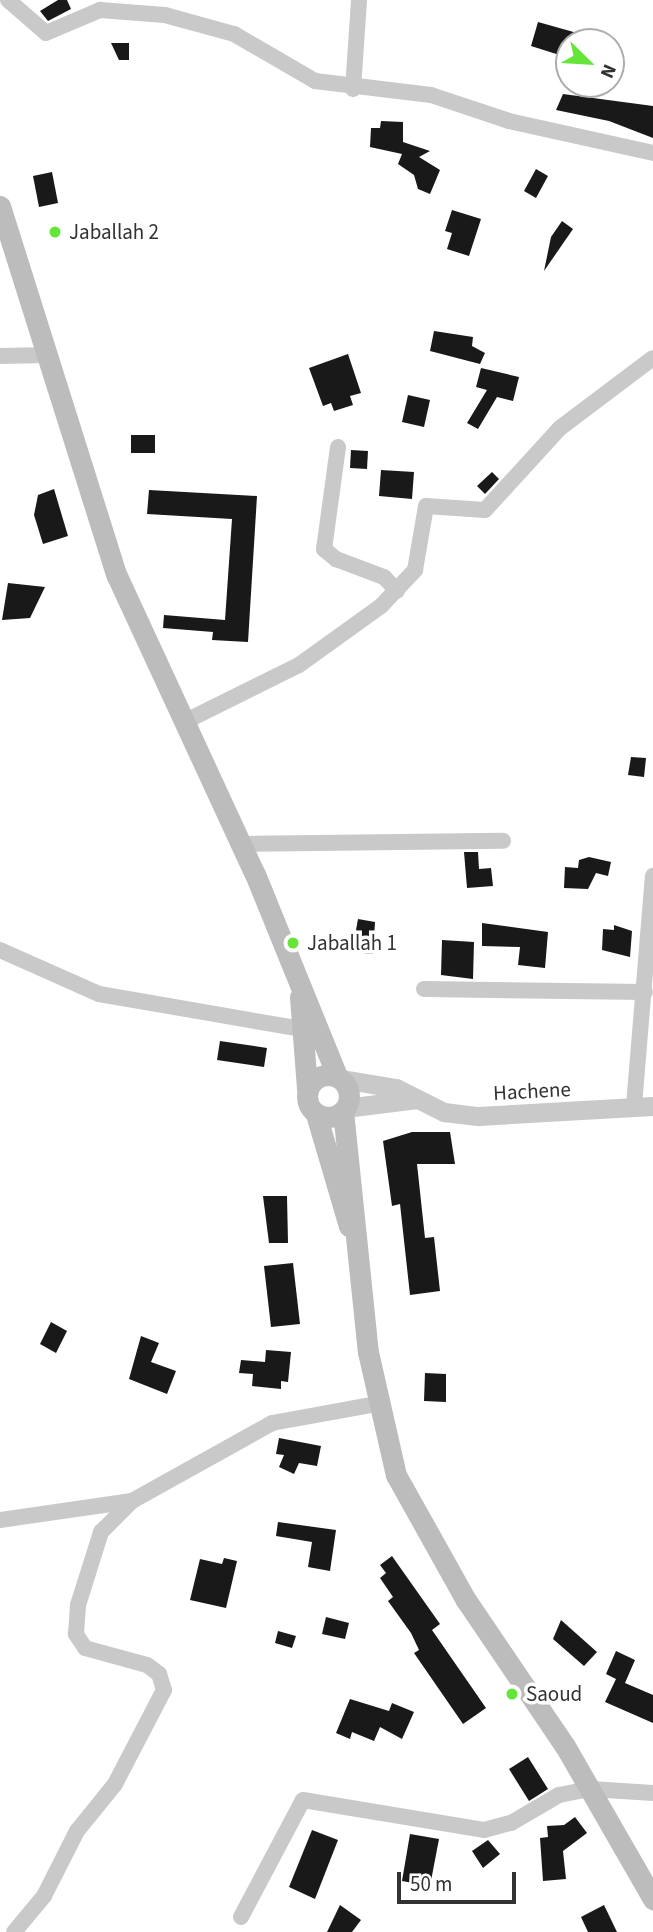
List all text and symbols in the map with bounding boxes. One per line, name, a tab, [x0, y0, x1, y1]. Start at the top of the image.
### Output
north arrow	[555, 28, 625, 98]
text: N	[593, 60, 623, 82]
place label: Jaballah 2	[69, 219, 159, 245]
marker: Jaballah 2	[47, 224, 63, 240]
place label: Jaballah 1	[307, 930, 397, 956]
marker: Jaballah 1	[285, 935, 301, 951]
street label: Hachene	[493, 1076, 571, 1106]
place label: Saoud	[526, 1681, 582, 1707]
marker: Saoud	[504, 1686, 520, 1702]
scale bar	[401, 1858, 520, 1902]
text: 50 m	[410, 1869, 452, 1899]

